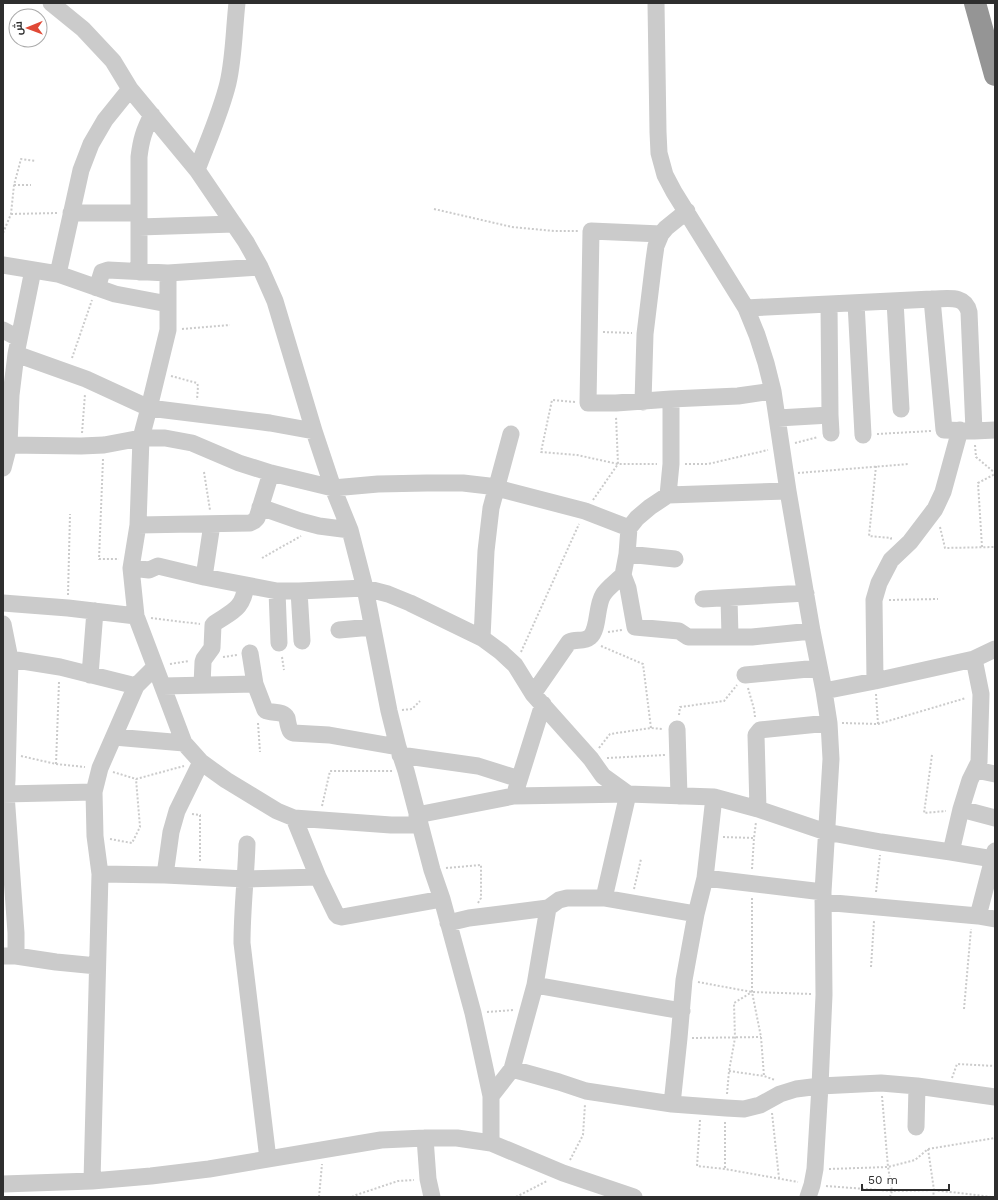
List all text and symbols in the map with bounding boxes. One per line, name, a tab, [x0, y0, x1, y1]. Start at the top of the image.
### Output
north arrow	[8, 8, 48, 48]
text: ش	[12, 21, 25, 35]
scale bar	[862, 1166, 949, 1192]
text: 50 m	[868, 1173, 898, 1187]

